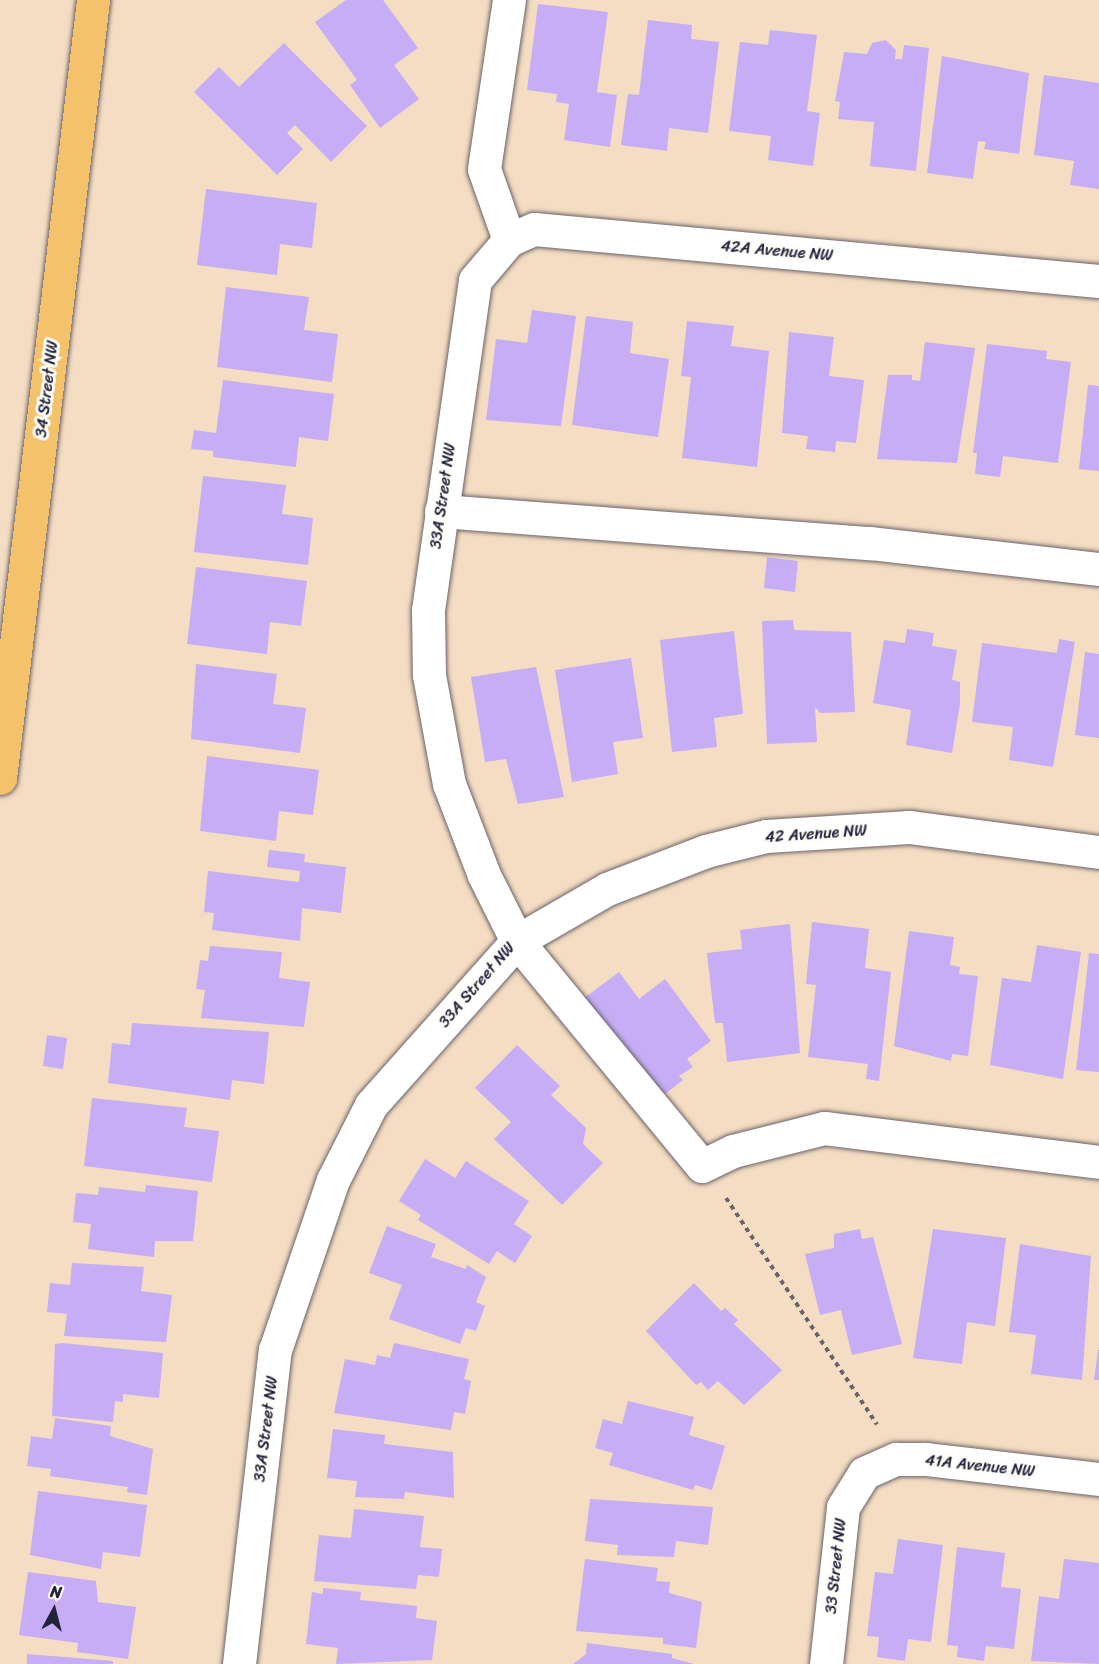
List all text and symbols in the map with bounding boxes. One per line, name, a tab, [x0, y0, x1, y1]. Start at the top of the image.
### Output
street label: 42A Avenue NW	[720, 237, 834, 265]
street label: 34 Street NW	[32, 340, 62, 438]
street label: 33A Street NW	[426, 442, 460, 550]
street label: 42 Avenue NW	[764, 821, 868, 847]
street label: 33A Street NW	[435, 939, 519, 1031]
street label: 33A Street NW	[250, 1375, 282, 1483]
street label: 41A Avenue NW	[924, 1451, 1036, 1481]
street label: 33 Street NW	[821, 1517, 851, 1615]
text: N	[49, 1577, 64, 1607]
north arrow	[24, 1580, 84, 1640]

